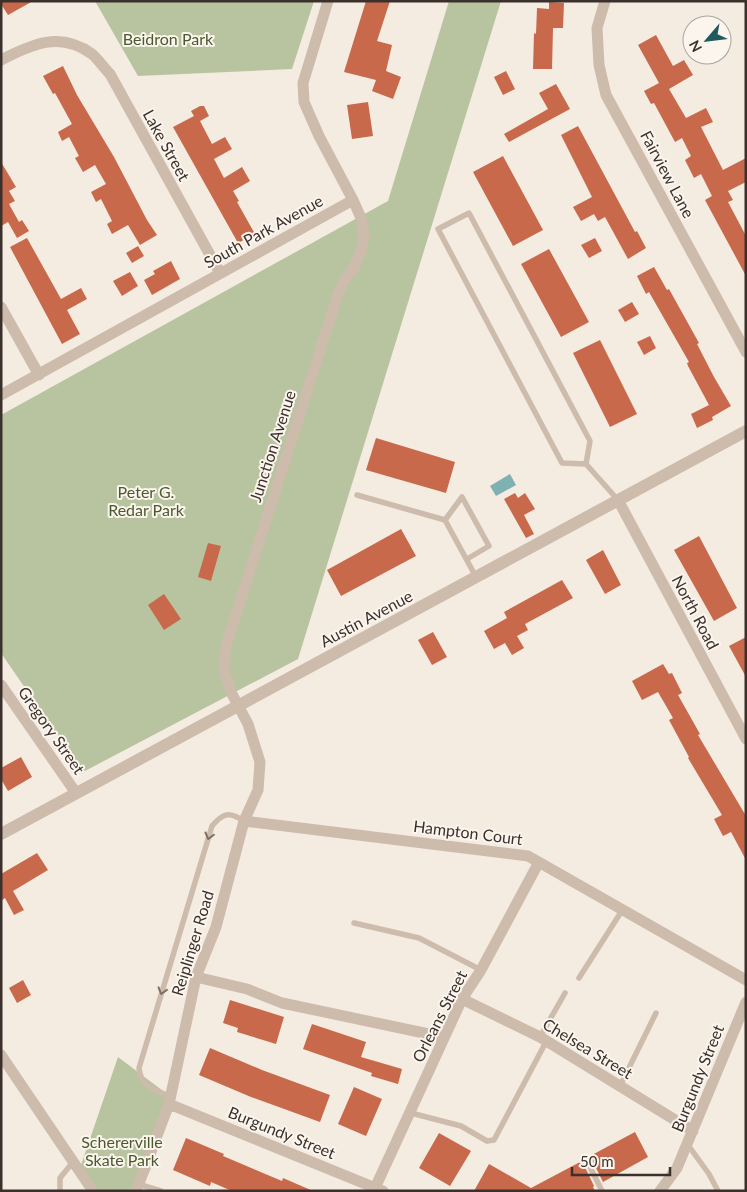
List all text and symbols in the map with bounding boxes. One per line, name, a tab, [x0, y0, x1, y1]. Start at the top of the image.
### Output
north arrow	[682, 15, 732, 65]
park label: Beidron Park	[123, 29, 214, 48]
text: N	[685, 38, 705, 55]
street label: Lake Street	[140, 106, 194, 184]
street label: Fairview Lane	[637, 127, 699, 221]
street label: South Park Avenue	[200, 190, 326, 272]
street label: Junction Avenue	[245, 388, 299, 504]
park label: Peter G. Redar Park	[108, 482, 185, 519]
street label: North Road	[669, 572, 723, 652]
street label: Austin Avenue	[317, 586, 415, 650]
street label: Gregory Street	[15, 682, 89, 778]
street label: Hampton Court	[412, 816, 524, 848]
one-way arrow	[205, 831, 215, 839]
street label: Reiplinger Road	[167, 888, 217, 998]
street label: Orleans Street	[408, 967, 470, 1065]
one-way arrow	[158, 987, 168, 995]
street label: Chelsea Street	[540, 1014, 637, 1082]
street label: Burgundy Street	[667, 1021, 727, 1134]
street label: Burgundy Street	[226, 1102, 339, 1162]
park label: Schererville Skate Park	[81, 1132, 163, 1169]
scale bar	[572, 1144, 670, 1176]
text: 50 m	[580, 1152, 614, 1170]

